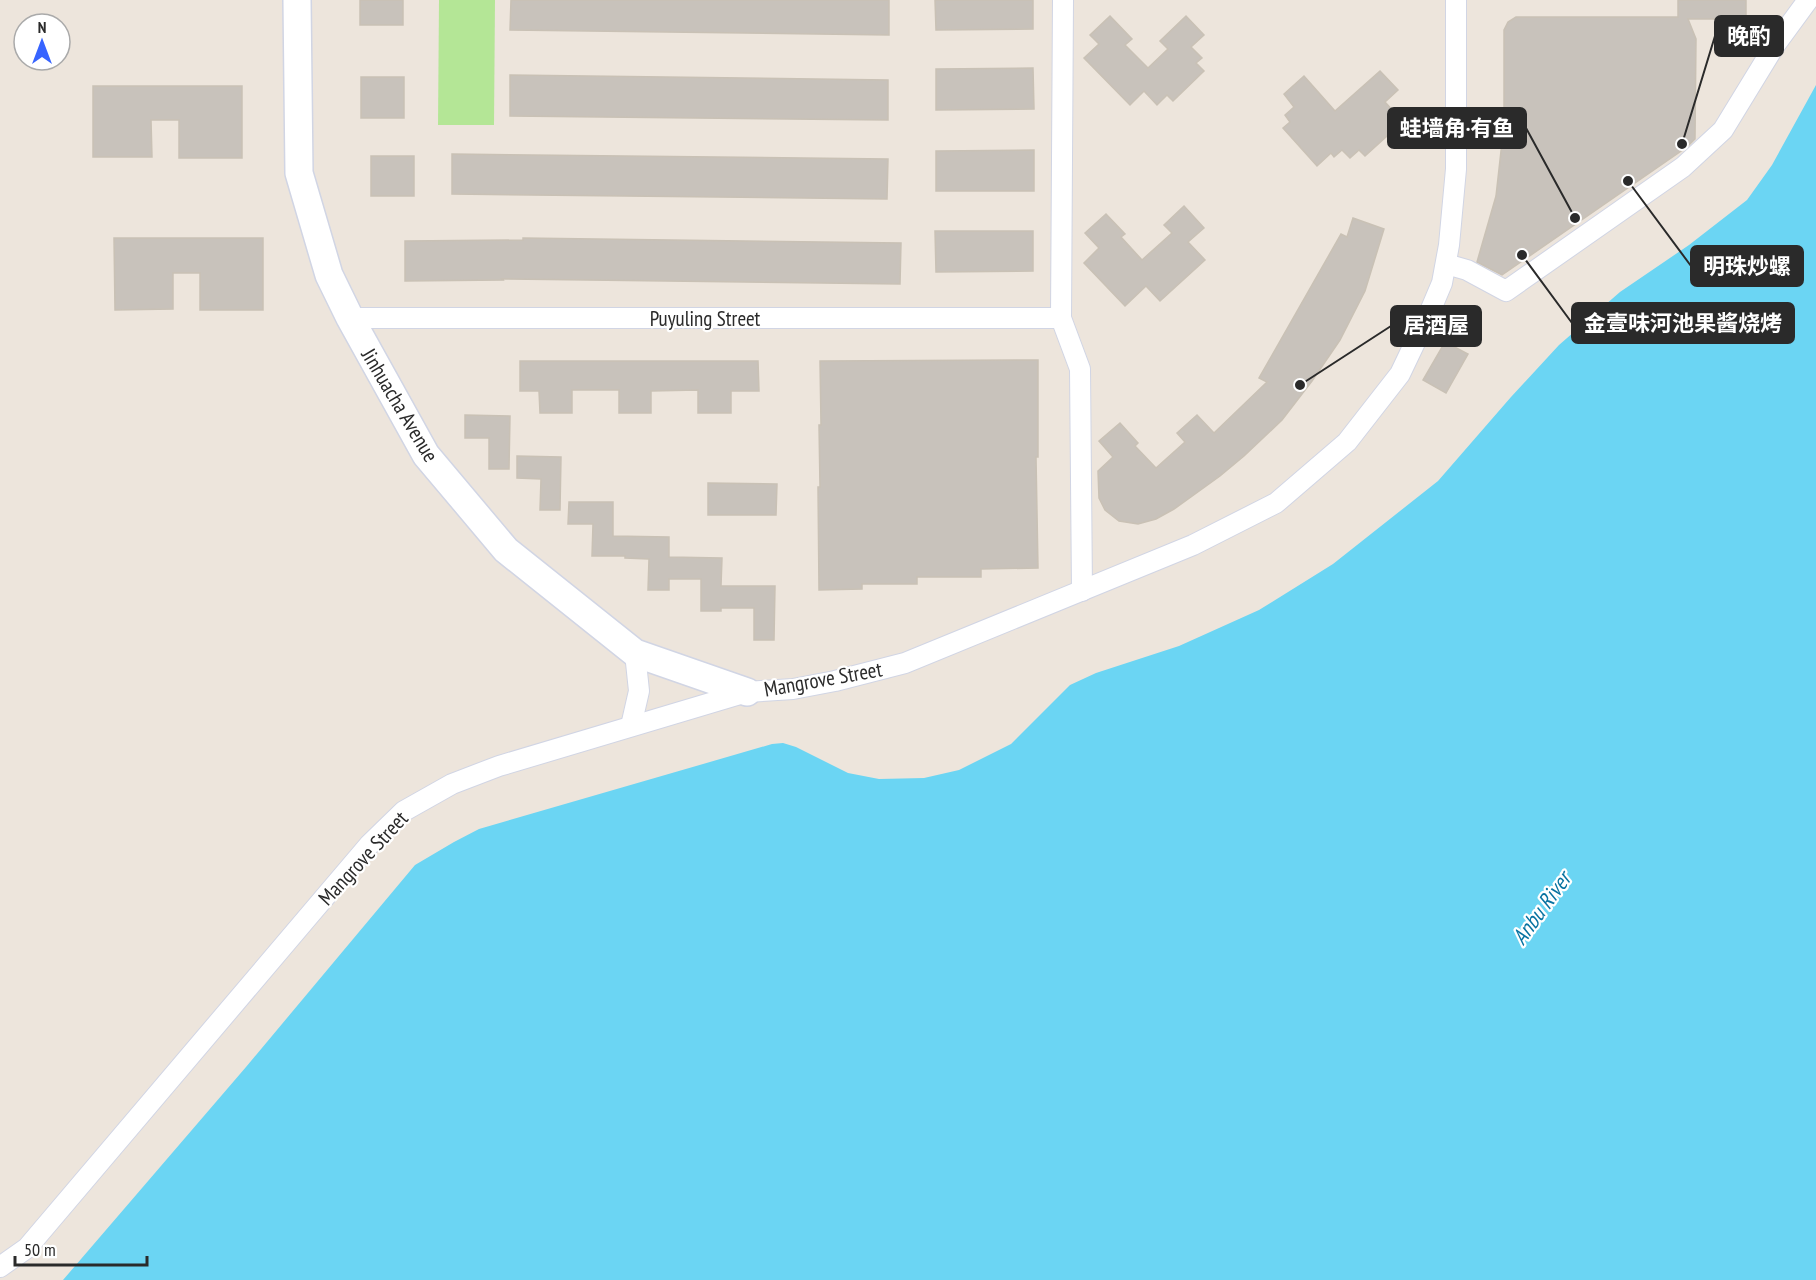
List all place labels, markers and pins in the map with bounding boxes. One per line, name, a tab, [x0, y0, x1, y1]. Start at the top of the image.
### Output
callout: 晚酌	[1715, 16, 1783, 56]
callout: 蛙墙角·有鱼	[1388, 108, 1526, 148]
callout: 明珠炒螺	[1691, 246, 1803, 286]
callout: 金壹味河池果酱烧烤	[1572, 303, 1794, 343]
callout: 居酒屋	[1391, 306, 1481, 346]

